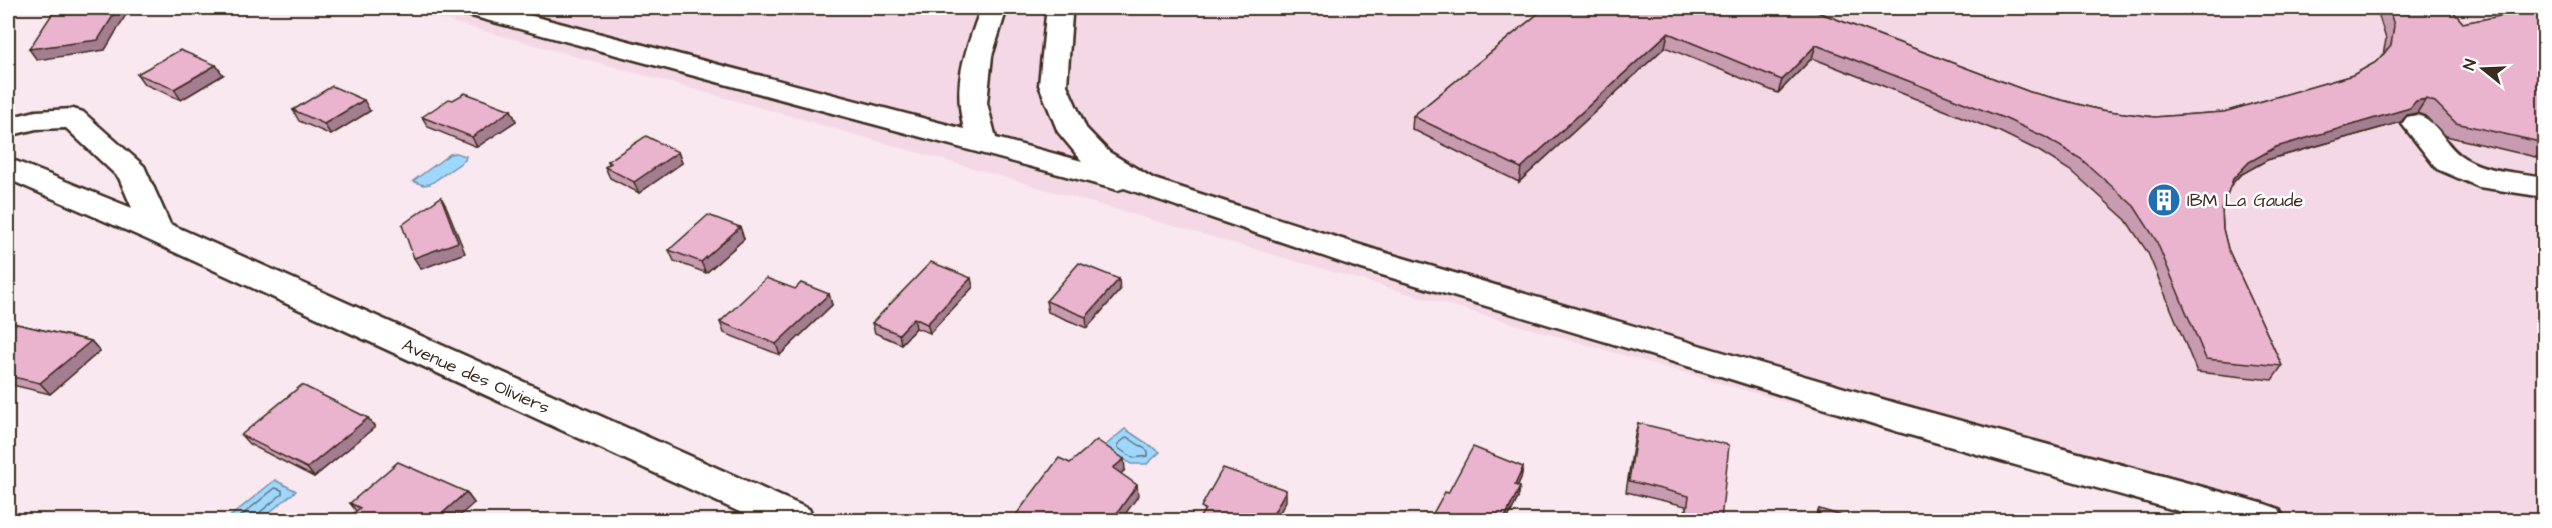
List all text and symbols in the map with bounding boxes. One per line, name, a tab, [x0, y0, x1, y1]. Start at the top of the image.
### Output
north arrow	[2453, 39, 2513, 99]
text: N	[2458, 57, 2482, 73]
building icon: IBM La Gaude	[2146, 182, 2182, 218]
place label: IBM La Gaude	[2187, 188, 2303, 213]
street label: Avenue des Oliviers	[398, 333, 554, 420]

